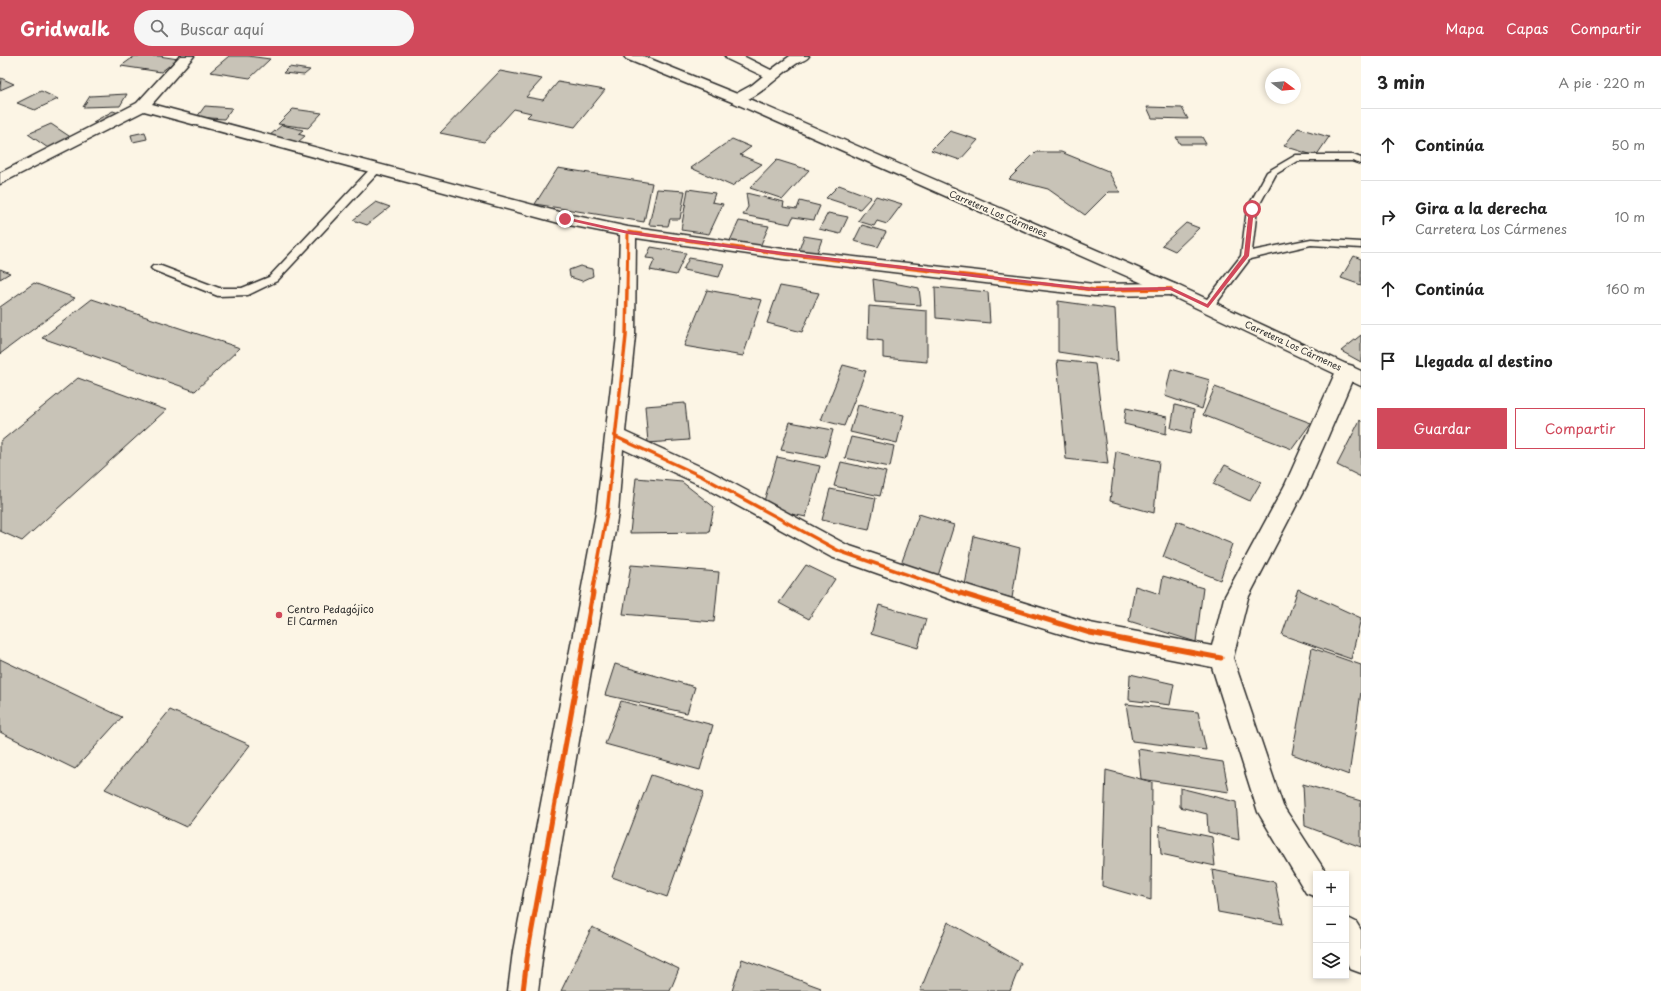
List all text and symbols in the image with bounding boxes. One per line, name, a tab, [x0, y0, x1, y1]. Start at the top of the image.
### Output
search box	[134, 10, 414, 46]
text: Gridwalk	[20, 14, 110, 42]
icon: search	[148, 17, 170, 39]
text: Buscar aquí	[180, 17, 264, 40]
text: Mapa	[1446, 18, 1484, 39]
text: Capas	[1506, 18, 1548, 39]
text: Compartir	[1570, 18, 1641, 39]
north arrow	[1265, 68, 1301, 104]
text: 3 min	[1377, 69, 1425, 95]
text: A pie · 220 m	[1559, 73, 1645, 92]
text: Continúa	[1415, 133, 1484, 156]
icon: ahead	[1377, 134, 1399, 156]
text: 50 m	[1611, 135, 1645, 154]
street label: Carretera Los Cármenes	[947, 186, 1050, 240]
text: Gira a la derecha	[1415, 196, 1547, 219]
route start	[1243, 200, 1261, 218]
icon: right	[1377, 206, 1399, 228]
text: 10 m	[1615, 207, 1645, 226]
route end	[556, 210, 574, 228]
text: Carretera Los Cármenes	[1415, 219, 1567, 238]
text: Continúa	[1415, 277, 1484, 300]
icon: ahead	[1377, 278, 1399, 300]
text: 160 m	[1606, 279, 1645, 298]
street label: Carretera Los Cármenes	[1243, 317, 1344, 374]
text: Llegada al destino	[1415, 349, 1553, 372]
icon: arrive	[1377, 350, 1399, 372]
button: Guardar	[1377, 408, 1507, 449]
button: Compartir	[1515, 408, 1645, 449]
place label: Centro Pedagójico El Carmen	[287, 601, 374, 628]
marker: Centro Pedagójico El Carmen	[274, 610, 284, 620]
map controls	[1313, 871, 1349, 979]
button: +	[1313, 871, 1349, 907]
button: −	[1313, 907, 1349, 943]
button: layers	[1313, 943, 1349, 979]

